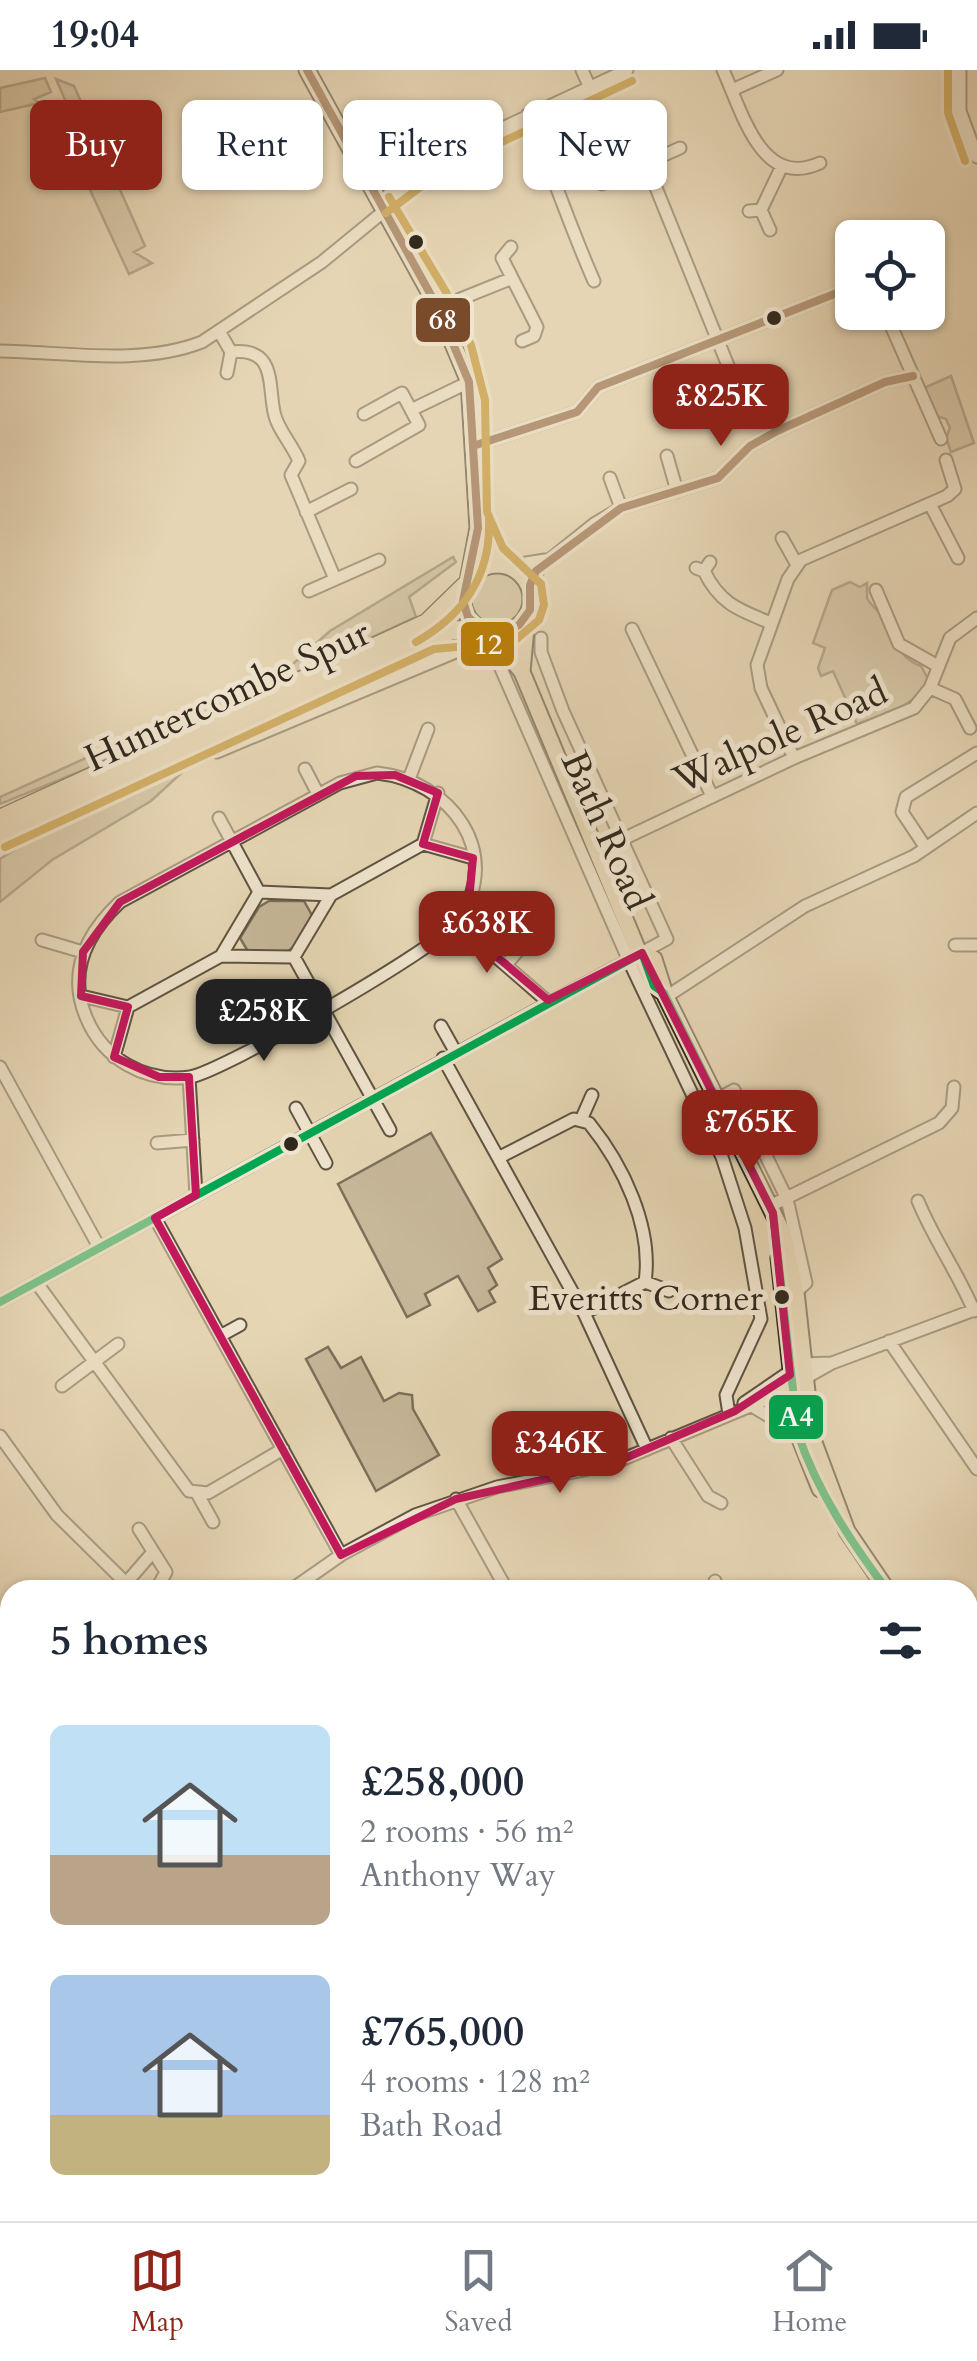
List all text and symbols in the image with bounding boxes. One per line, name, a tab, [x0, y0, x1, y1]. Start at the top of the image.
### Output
text: 19:04	[50, 9, 139, 61]
chip: Buy	[30, 100, 162, 190]
chip: Rent	[182, 100, 323, 190]
chip: Filters	[343, 100, 503, 190]
chip: New	[523, 100, 667, 190]
map controls	[835, 220, 945, 330]
button: locate	[835, 220, 945, 330]
unlabelled marker	[406, 232, 426, 252]
line badge: 68	[414, 296, 472, 344]
text: 68	[429, 301, 457, 339]
unlabelled marker	[764, 308, 784, 328]
pin: £825K	[651, 364, 791, 449]
text: £825K	[675, 374, 767, 418]
street label: Huntercombe Spur	[76, 607, 379, 785]
line badge: 12	[459, 620, 516, 668]
text: 12	[474, 626, 502, 664]
street label: Walpole Road	[664, 665, 896, 807]
street label: Bath Road	[548, 743, 664, 918]
pin: £638K	[417, 891, 557, 976]
text: £638K	[441, 901, 533, 945]
pin: £258K	[194, 979, 334, 1064]
text: £258K	[218, 989, 310, 1033]
pin: £765K	[680, 1090, 820, 1175]
text: £765K	[704, 1100, 796, 1144]
unlabelled marker	[281, 1134, 301, 1154]
place label: Everitts Corner	[528, 1274, 764, 1323]
marker: Everitts Corner	[772, 1287, 792, 1307]
line badge: A4	[767, 1393, 825, 1441]
text: A4	[778, 1398, 814, 1436]
pin: £346K	[490, 1411, 630, 1496]
text: £346K	[514, 1421, 606, 1465]
text: 5 homes	[50, 1612, 208, 1669]
icon: filters	[873, 1613, 928, 1668]
text: £258,000	[360, 1753, 524, 1810]
icon: home	[130, 1765, 250, 1885]
text: 2 rooms · 56 m²	[360, 1810, 573, 1854]
text: Anthony Way	[360, 1854, 556, 1898]
text: £765,000	[360, 2003, 524, 2060]
icon: home	[130, 2015, 250, 2135]
text: 4 rooms · 128 m²	[360, 2060, 590, 2104]
text: Bath Road	[360, 2104, 502, 2148]
tab: Map	[130, 2243, 185, 2341]
tab: Saved	[445, 2243, 512, 2341]
tab: Home	[772, 2243, 847, 2341]

